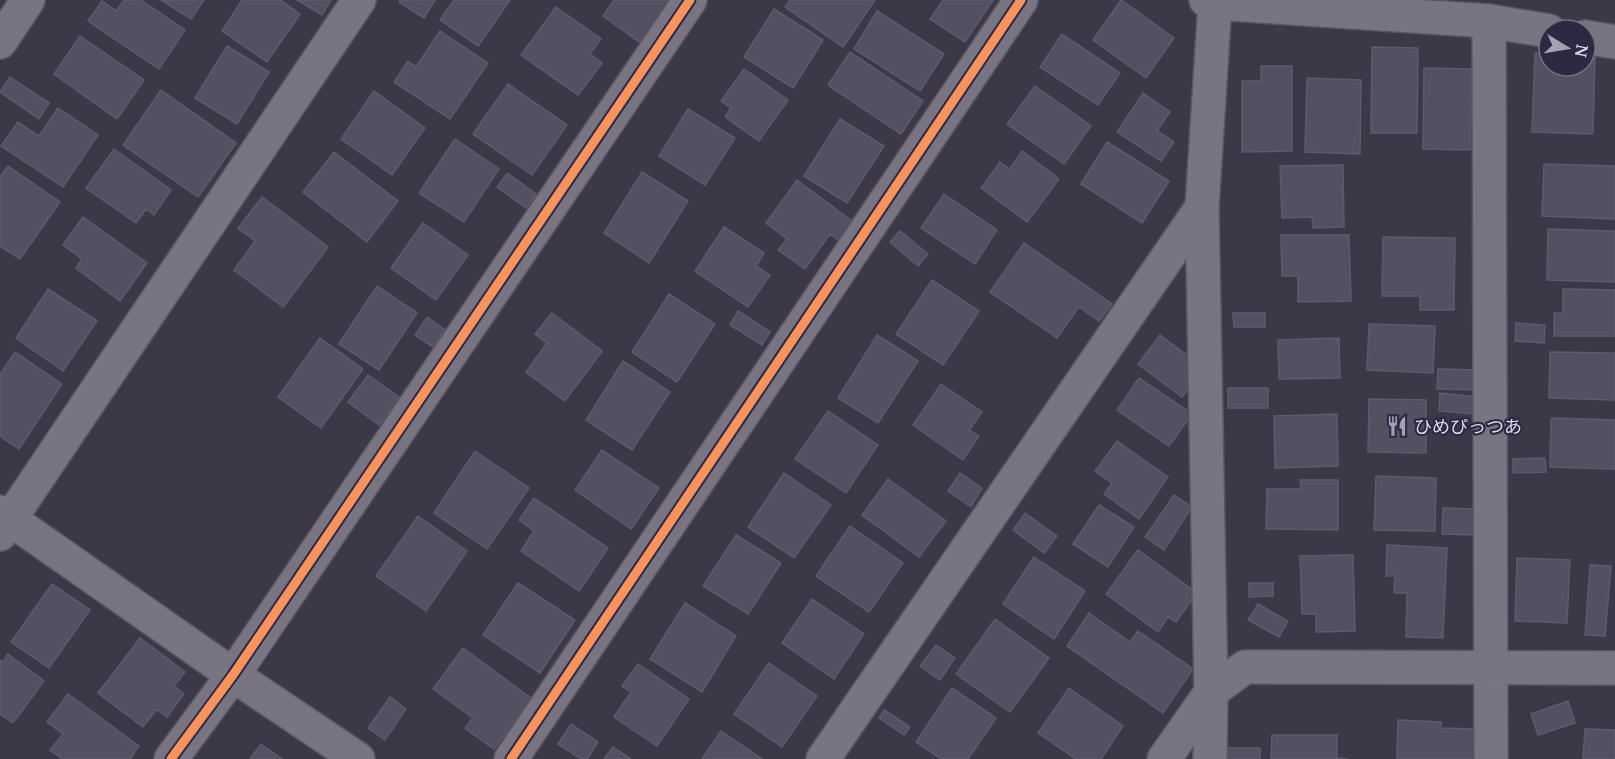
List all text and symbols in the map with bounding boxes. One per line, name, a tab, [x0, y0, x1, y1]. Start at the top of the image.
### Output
north arrow	[1537, 18, 1597, 78]
text: N	[1570, 43, 1594, 60]
restaurant icon: ひめぴっつあ	[1385, 414, 1409, 438]
place label: ひめぴっつあ	[1414, 414, 1522, 438]

